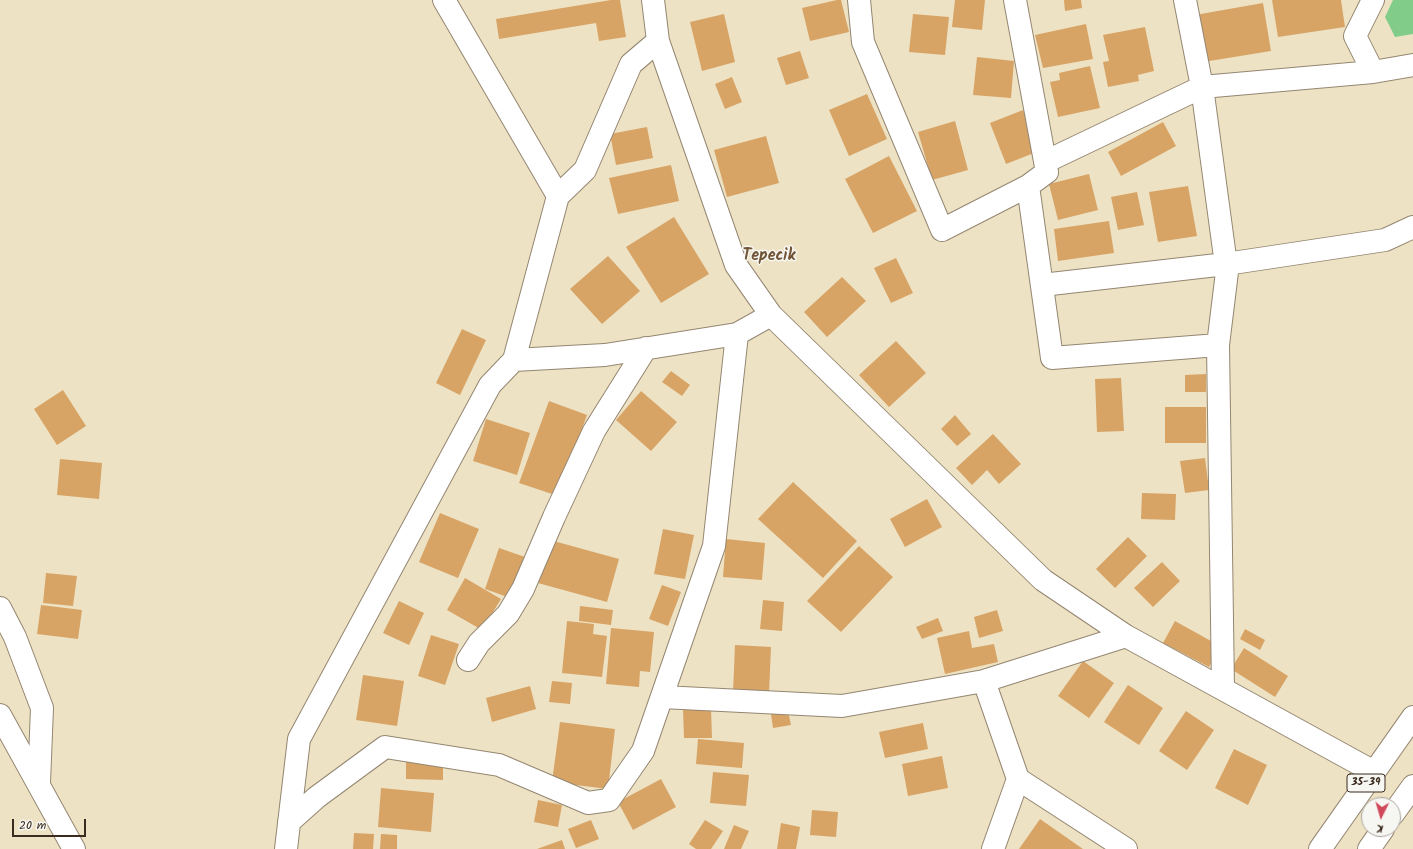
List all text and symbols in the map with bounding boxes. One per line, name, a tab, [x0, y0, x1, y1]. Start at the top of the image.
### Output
district label: Tepecik	[743, 247, 795, 267]
road number: 35-39	[1347, 774, 1385, 792]
north arrow	[1361, 797, 1401, 837]
scale bar	[14, 811, 88, 837]
text: 20 m	[19, 816, 46, 835]
text: K	[1376, 819, 1384, 837]

